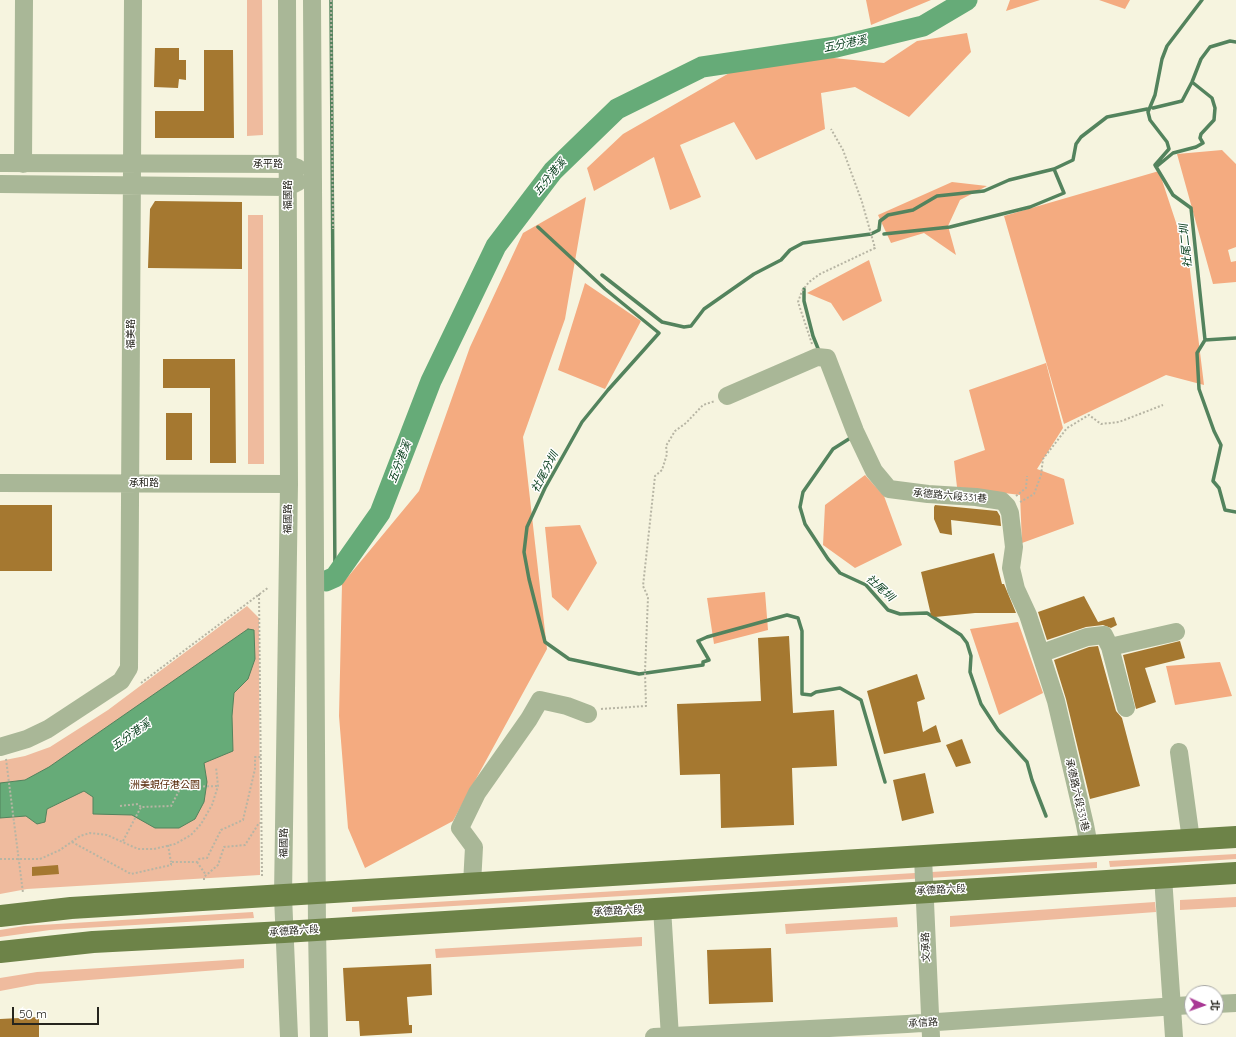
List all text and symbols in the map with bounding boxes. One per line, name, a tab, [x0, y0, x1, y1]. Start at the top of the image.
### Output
water label: 五分港溪	[822, 33, 868, 55]
water label: 五分港溪	[531, 156, 569, 198]
street label: 承平路	[253, 158, 283, 170]
street label: 福國路	[282, 180, 294, 210]
water label: 社尾二圳	[1177, 223, 1195, 269]
street label: 福美路	[125, 319, 137, 349]
water label: 五分港溪	[386, 439, 414, 485]
water label: 社尾分圳	[529, 449, 561, 495]
street label: 承和路	[129, 477, 159, 489]
street label: 承德路六段331巷	[913, 487, 987, 505]
street label: 福國路	[282, 504, 294, 534]
water label: 社尾圳	[863, 572, 897, 604]
water label: 五分港溪	[109, 717, 153, 753]
street label: 承德路六段331巷	[1063, 758, 1091, 832]
park label: 洲美蜆仔港公園	[130, 779, 200, 791]
street label: 福國路	[278, 828, 290, 858]
street label: 承德路六段	[916, 883, 966, 897]
street label: 承德路六段	[593, 904, 643, 918]
street label: 承德路六段	[269, 923, 319, 939]
street label: 文承路	[919, 932, 933, 962]
north arrow	[1184, 985, 1224, 1025]
scale bar	[14, 999, 101, 1025]
text: 北	[1208, 1000, 1222, 1011]
text: 50 m	[19, 1006, 47, 1021]
street label: 承信路	[908, 1016, 938, 1030]

